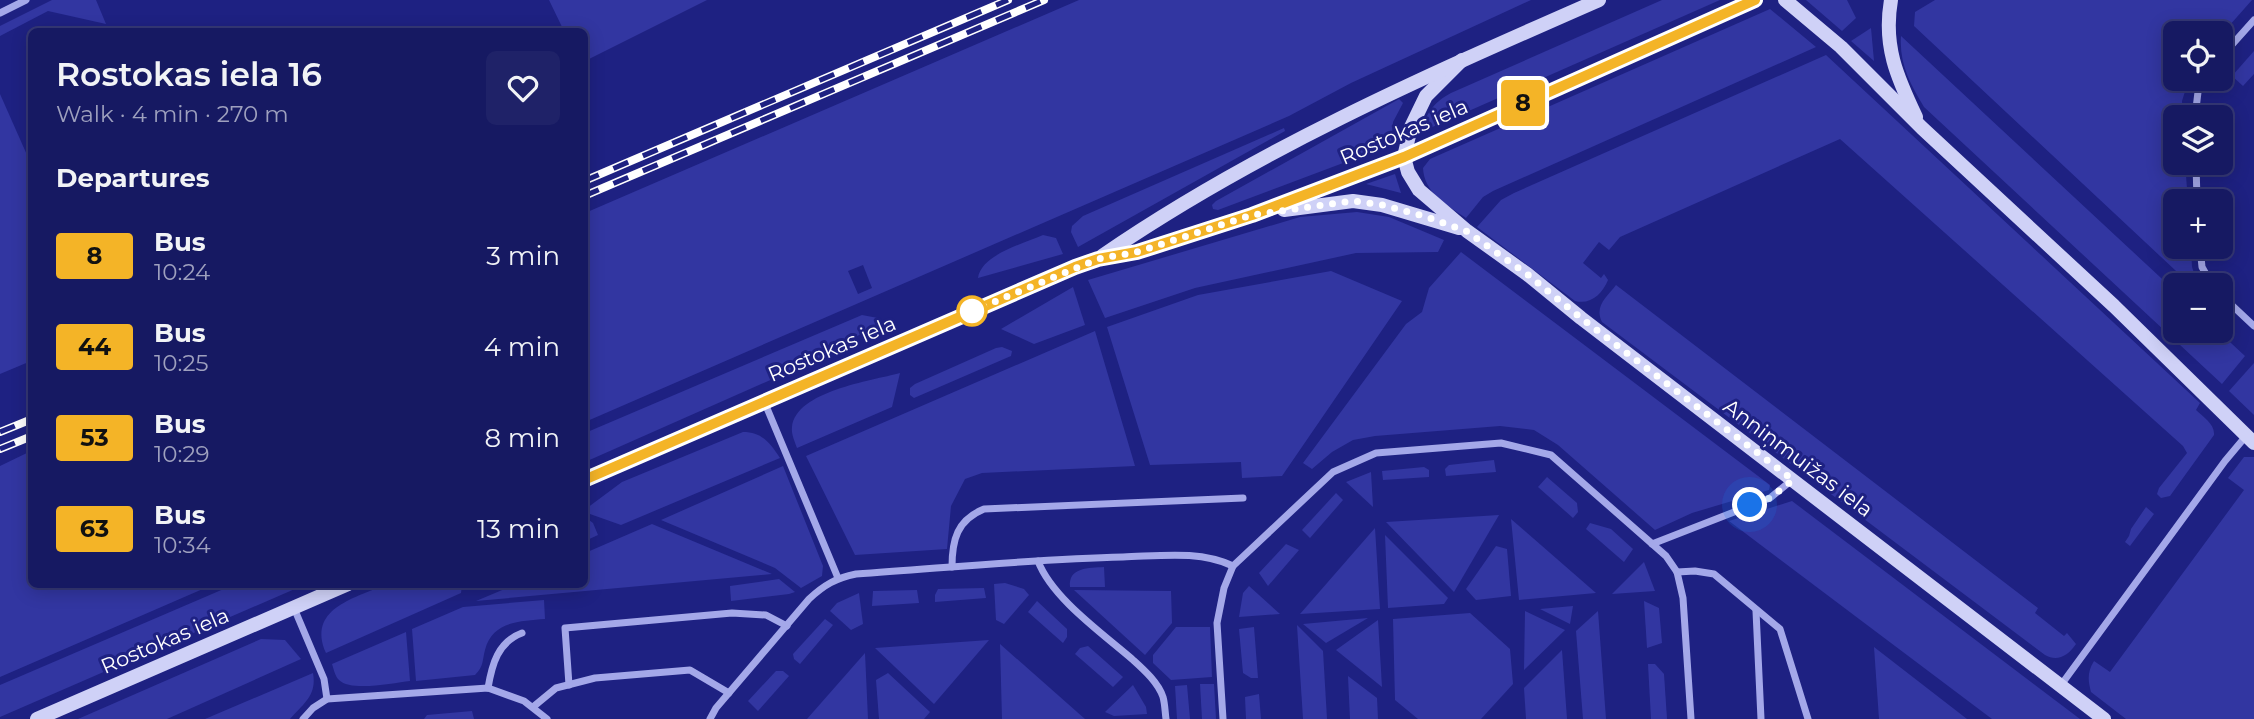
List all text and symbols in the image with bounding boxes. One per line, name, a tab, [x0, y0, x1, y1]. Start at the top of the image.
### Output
map controls	[2163, 21, 2233, 343]
button: locate	[2163, 21, 2233, 91]
button: heart	[486, 51, 560, 125]
text: Rostokas iela 16	[56, 54, 322, 94]
line badge: 8	[1500, 80, 1546, 126]
text: 8	[1515, 88, 1531, 117]
street label: Rostokas iela	[1336, 93, 1472, 170]
text: Walk · 4 min · 270 m	[56, 100, 289, 128]
button: layers	[2163, 105, 2233, 175]
text: Departures	[56, 162, 210, 194]
button: +	[2163, 189, 2233, 259]
text: Bus	[154, 226, 206, 258]
text: 3 min	[486, 240, 560, 272]
text: 8	[87, 241, 102, 270]
text: 10:24	[154, 258, 210, 286]
button: −	[2163, 273, 2233, 343]
unlabelled marker	[957, 296, 987, 326]
street label: Rostokas iela	[764, 310, 900, 387]
text: Bus	[154, 317, 206, 349]
text: 4 min	[484, 331, 560, 363]
text: 44	[78, 332, 111, 361]
text: 10:25	[154, 349, 209, 377]
street label: Anniņmuižas iela	[1718, 393, 1878, 523]
text: Bus	[154, 408, 206, 440]
text: 8 min	[484, 422, 560, 454]
text: 53	[80, 423, 109, 452]
text: 10:29	[154, 440, 209, 468]
your location	[1732, 487, 1767, 522]
text: Bus	[154, 499, 206, 531]
text: 13 min	[477, 513, 560, 545]
text: 63	[80, 514, 109, 543]
text: 10:34	[154, 531, 211, 559]
street label: Rostokas iela	[97, 602, 233, 679]

